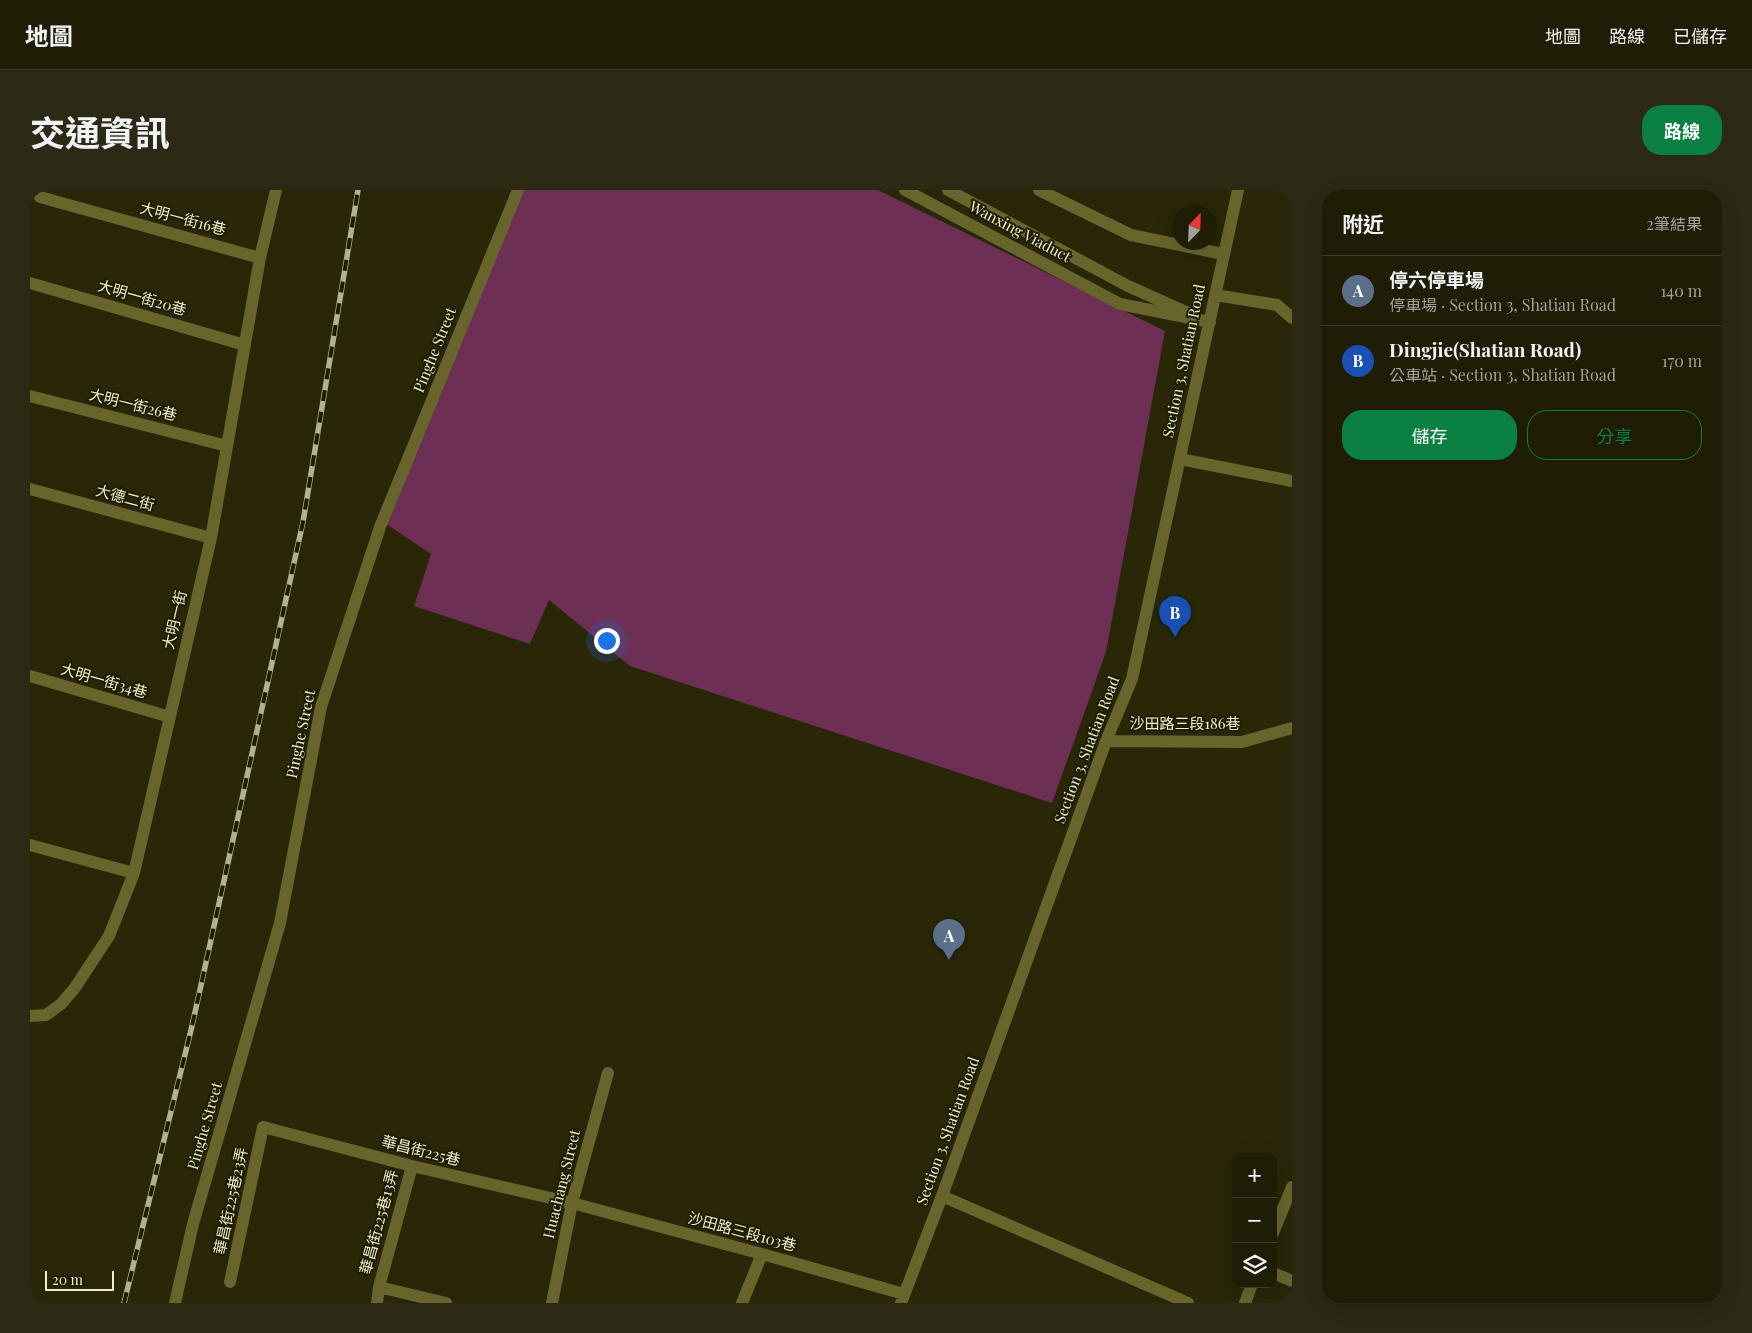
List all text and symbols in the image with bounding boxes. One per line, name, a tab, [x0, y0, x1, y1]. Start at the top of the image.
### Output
text: 地圖	[25, 19, 73, 51]
text: 地圖	[1545, 24, 1581, 48]
text: 路線	[1609, 24, 1645, 48]
text: 已儲存	[1673, 24, 1727, 48]
button: 路線	[1642, 105, 1722, 155]
text: 交通資訊	[30, 108, 170, 155]
street label: Wanxing Viaduct	[965, 195, 1075, 267]
street label: 大明一街16巷	[138, 197, 228, 239]
north arrow	[1172, 205, 1217, 250]
text: 附近	[1342, 209, 1384, 237]
text: 2筆結果	[1646, 213, 1702, 234]
text: 停六停車場	[1389, 266, 1484, 292]
street label: 大明一街20巷	[96, 275, 189, 319]
text: A	[1353, 280, 1363, 301]
text: 140 m	[1660, 280, 1702, 301]
street label: Section 3, Shatian Road	[1157, 282, 1209, 439]
text: 停車場 · Section 3, Shatian Road	[1389, 294, 1616, 315]
street label: Pinghe Street	[408, 303, 461, 395]
text: Dingjie(Shatian Road)	[1389, 336, 1581, 362]
text: B	[1353, 350, 1363, 371]
text: 170 m	[1662, 350, 1702, 371]
text: 公車站 · Section 3, Shatian Road	[1389, 364, 1616, 385]
street label: 大明一街26巷	[87, 383, 179, 425]
button: 儲存	[1342, 410, 1517, 460]
button: 分享	[1527, 410, 1702, 460]
street label: 大德二街	[94, 480, 157, 514]
street label: 大明一街	[158, 588, 191, 651]
pin: B	[1159, 596, 1191, 637]
your location	[594, 628, 620, 654]
street label: 大明一街34巷	[59, 658, 150, 702]
street label: Section 3, Shatian Road	[1049, 673, 1124, 826]
street label: Pinghe Street	[281, 687, 319, 780]
street label: 沙田路三段186巷	[1129, 713, 1241, 733]
pin: A	[933, 919, 965, 960]
street label: Section 3, Shatian Road	[911, 1053, 983, 1208]
street label: Pinghe Street	[182, 1079, 226, 1172]
street label: Huachang Street	[538, 1126, 584, 1240]
street label: 華昌街225巷	[380, 1131, 463, 1169]
street label: 華昌街225巷23弄	[209, 1145, 251, 1256]
map controls	[1232, 1153, 1277, 1288]
button: +	[1232, 1153, 1277, 1198]
street label: 華昌街225巷13弄	[354, 1167, 402, 1276]
button: −	[1232, 1198, 1277, 1243]
street label: 沙田路三段103巷	[686, 1207, 799, 1255]
button: layers	[1232, 1243, 1277, 1288]
scale bar	[45, 1268, 114, 1291]
text: 20 m	[52, 1270, 83, 1289]

